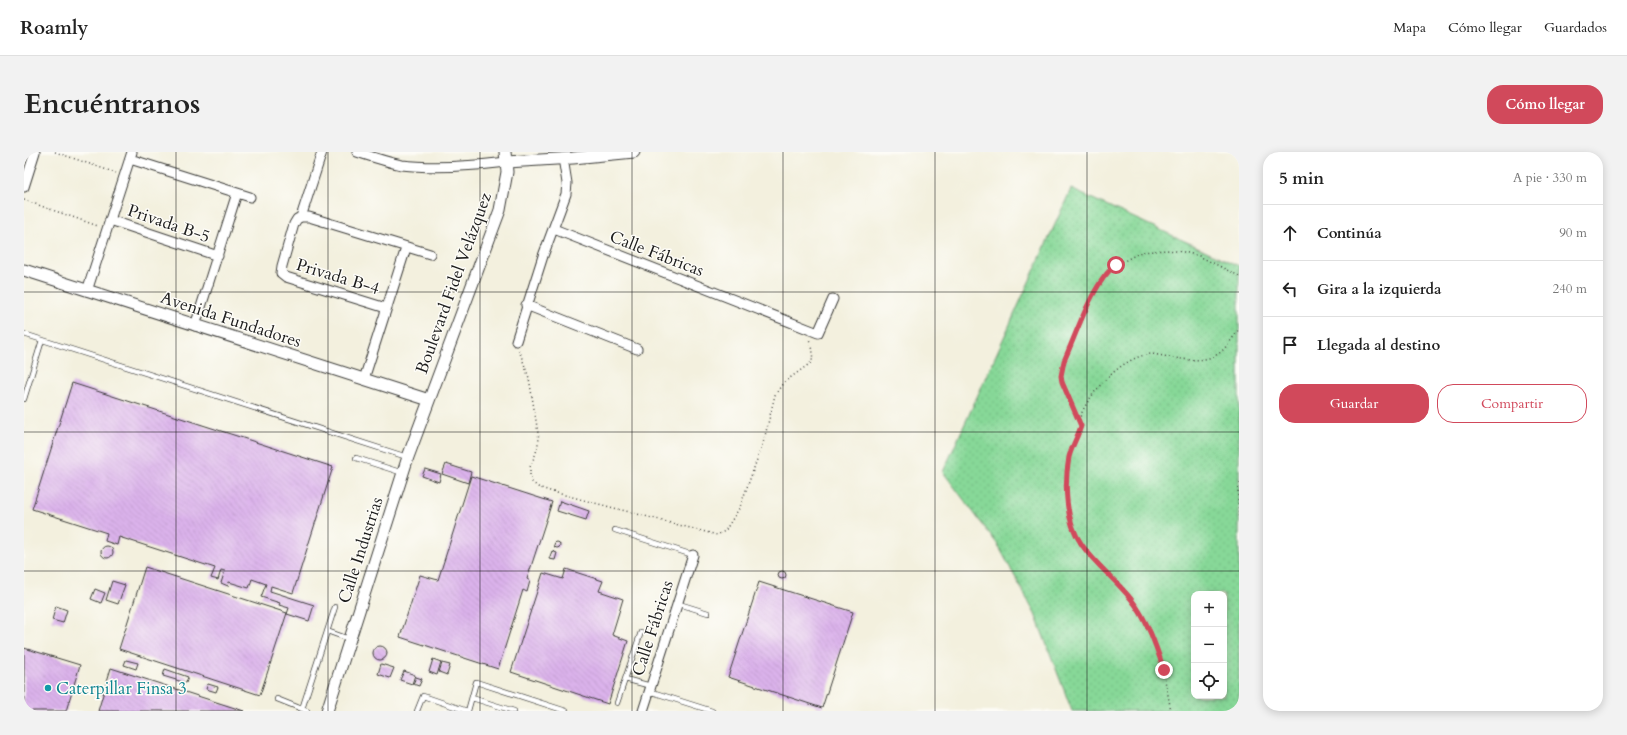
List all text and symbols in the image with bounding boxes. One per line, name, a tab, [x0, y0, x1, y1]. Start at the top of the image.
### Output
text: Roamly	[20, 15, 88, 41]
text: Mapa	[1393, 18, 1426, 37]
text: Cómo llegar	[1448, 18, 1522, 37]
text: Guardados	[1544, 18, 1607, 37]
text: Encuéntranos	[24, 85, 200, 123]
button: Cómo llegar	[1487, 85, 1603, 124]
text: 5 min	[1279, 167, 1324, 190]
text: A pie · 330 m	[1513, 169, 1587, 187]
street label: Boulevard Fidel Velázquez	[410, 189, 497, 377]
street label: Privada B-5	[125, 199, 213, 248]
icon: ahead	[1279, 222, 1301, 244]
text: Continúa	[1317, 223, 1382, 243]
text: 90 m	[1559, 224, 1587, 242]
street label: Calle Fábricas	[606, 225, 708, 282]
street label: Privada B-4	[293, 253, 383, 300]
route start	[1107, 256, 1125, 274]
icon: left	[1279, 278, 1301, 300]
text: Gira a la izquierda	[1317, 279, 1441, 299]
text: 240 m	[1553, 280, 1587, 298]
street label: Avenida Fundadores	[158, 286, 304, 353]
icon: arrive	[1279, 334, 1301, 356]
text: Llegada al destino	[1317, 335, 1440, 355]
button: Guardar	[1279, 384, 1429, 423]
button: Compartir	[1437, 384, 1587, 423]
street label: Calle Industrias	[333, 494, 389, 606]
street label: Calle Fábricas	[626, 577, 679, 679]
map controls	[1191, 591, 1227, 699]
button: +	[1191, 591, 1227, 627]
button: −	[1191, 627, 1227, 663]
route end	[1155, 661, 1173, 679]
button: locate	[1191, 663, 1227, 699]
place label: Caterpillar Finsa 3	[56, 677, 187, 700]
marker: Caterpillar Finsa 3	[43, 683, 53, 693]

